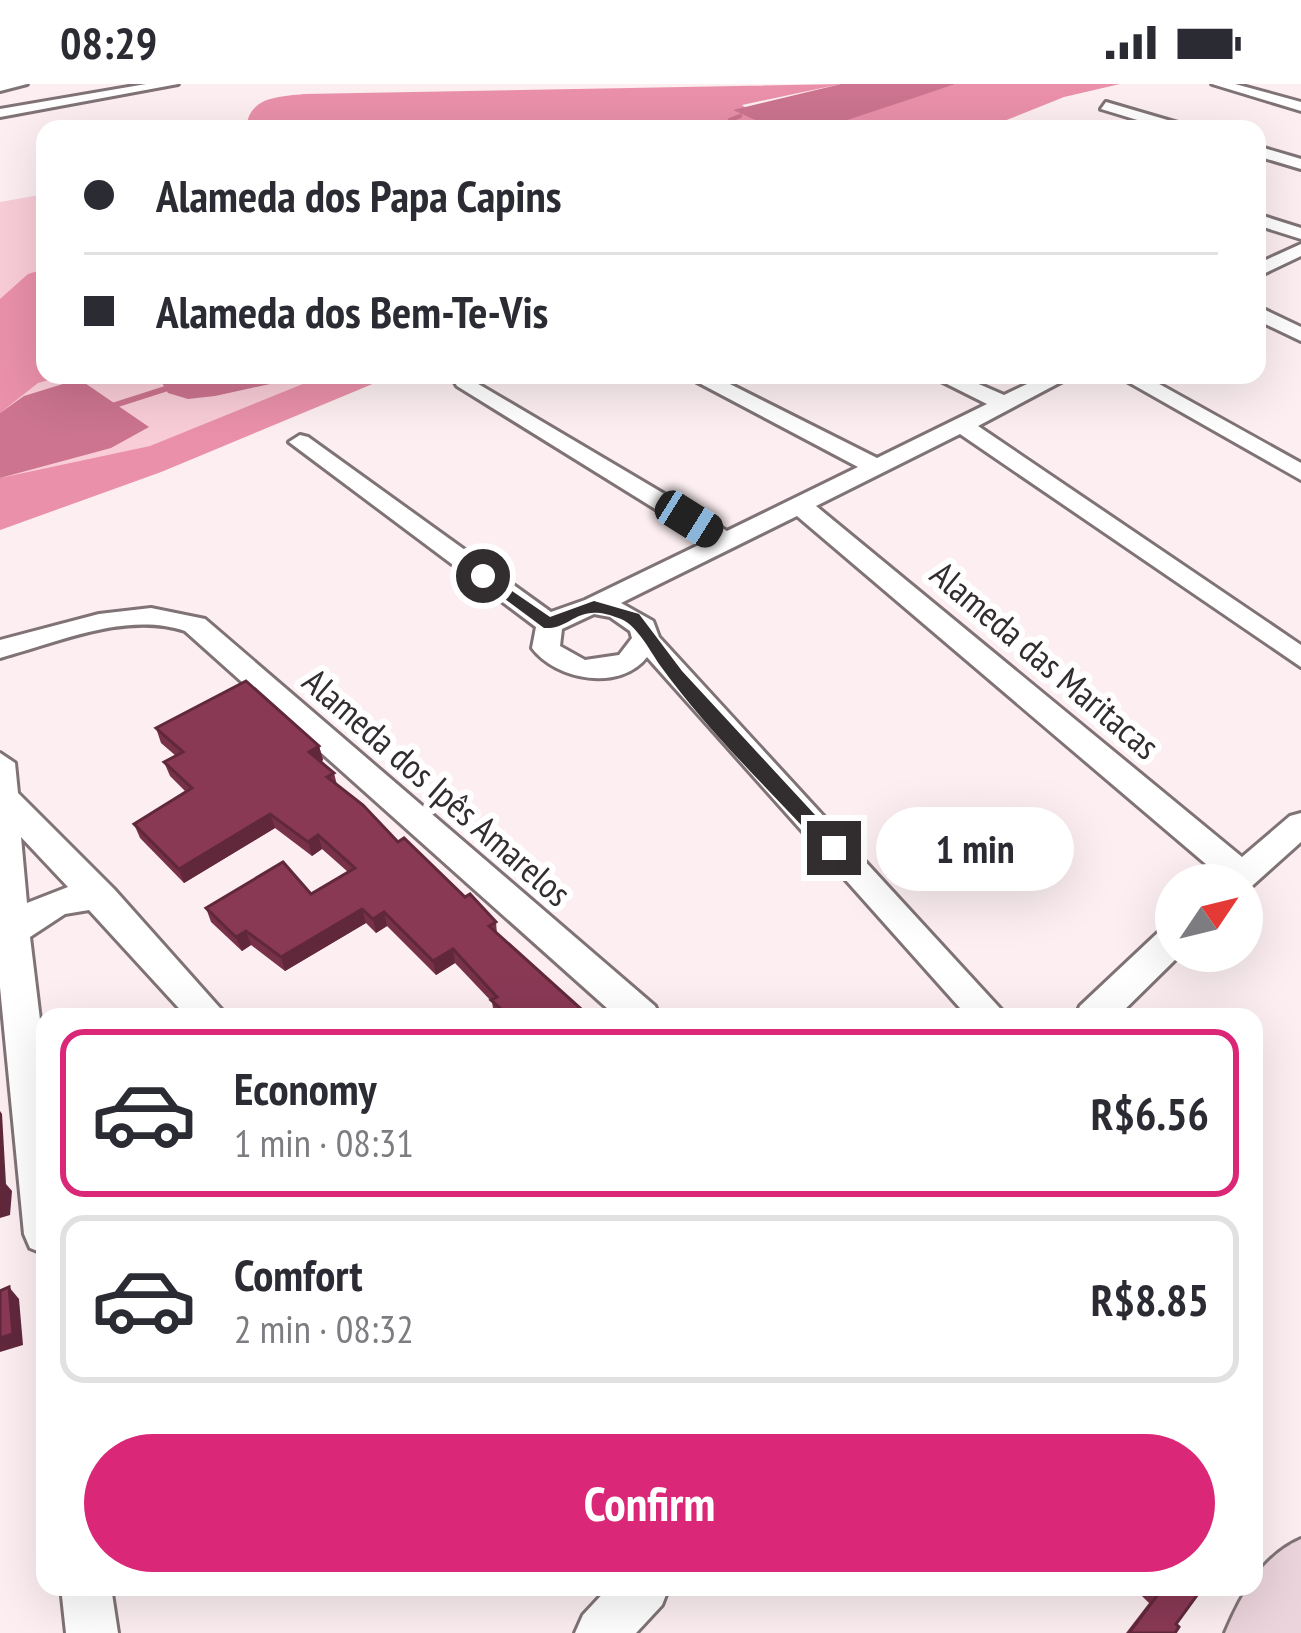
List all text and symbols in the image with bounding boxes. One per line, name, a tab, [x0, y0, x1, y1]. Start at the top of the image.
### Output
text: 08:29	[60, 13, 157, 71]
text: Alameda dos Papa Capins	[156, 166, 561, 224]
text: Alameda dos Bem-Te-Vis	[156, 282, 548, 340]
car	[649, 485, 729, 553]
route start	[456, 549, 510, 603]
street label: Alameda das Maritacas	[921, 550, 1169, 769]
street label: Alameda dos Ipês Amarelos	[294, 657, 581, 916]
callout: 1 min	[876, 806, 1074, 890]
route end	[807, 821, 861, 875]
text: 1 min	[936, 823, 1014, 874]
north arrow	[1155, 864, 1263, 972]
map controls	[1155, 864, 1263, 972]
icon: car	[90, 1059, 198, 1167]
text: Economy	[234, 1059, 377, 1117]
text: R$6.56	[1091, 1084, 1209, 1142]
text: 1 min · 08:31	[234, 1117, 414, 1168]
icon: car	[90, 1245, 198, 1353]
text: Comfort	[234, 1245, 363, 1303]
text: R$8.85	[1091, 1270, 1209, 1328]
text: 2 min · 08:32	[234, 1303, 414, 1354]
button: Confirm	[84, 1434, 1215, 1572]

